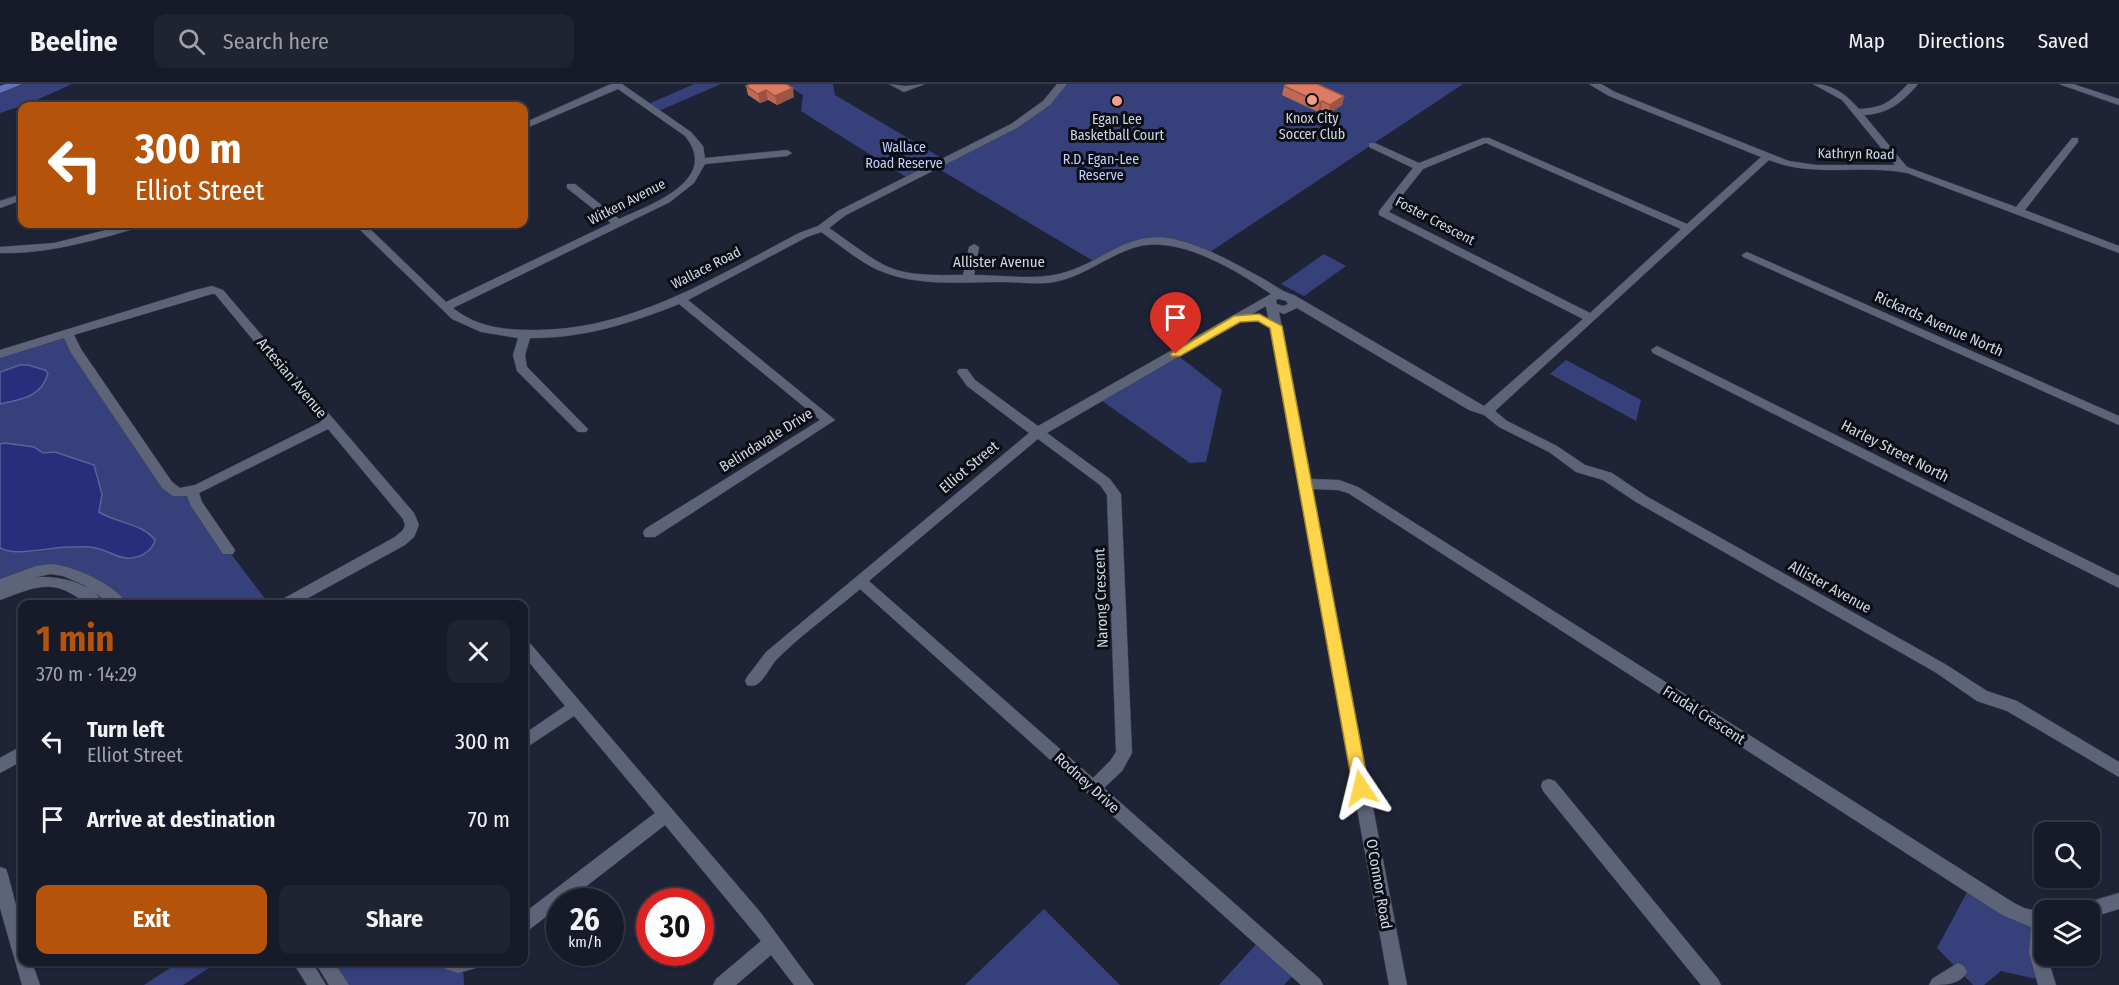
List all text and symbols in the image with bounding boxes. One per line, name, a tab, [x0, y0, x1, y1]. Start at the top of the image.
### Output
search box	[154, 14, 574, 68]
text: Beeline	[30, 25, 118, 58]
icon: search	[175, 25, 208, 58]
text: Search here	[223, 28, 329, 55]
text: Map	[1848, 28, 1885, 54]
text: Directions	[1918, 28, 2005, 54]
text: Saved	[2038, 28, 2089, 54]
marker: Knox City Soccer Club	[1305, 93, 1319, 107]
marker: Egan Lee Basketball Court	[1110, 94, 1124, 108]
place label: Knox City Soccer Club	[1279, 110, 1345, 143]
place label: Egan Lee Basketball Court	[1070, 111, 1164, 144]
text: 300 m	[135, 124, 242, 174]
icon: left	[36, 126, 114, 204]
park label: Wallace Road Reserve	[865, 139, 943, 172]
street label: Kathryn Road	[1817, 145, 1895, 163]
park label: R.D. Egan-Lee Reserve	[1063, 151, 1139, 184]
text: Elliot Street	[135, 175, 264, 207]
street label: Witken Avenue	[585, 175, 669, 229]
street label: Foster Crescent	[1392, 193, 1478, 249]
street label: Wallace Road	[668, 243, 744, 293]
street label: Allister Avenue	[953, 253, 1045, 271]
street label: Rickards Avenue North	[1872, 288, 2006, 360]
pin	[1150, 292, 1201, 354]
icon: arrive	[1159, 301, 1192, 334]
street label: Artesian Avenue	[253, 334, 331, 422]
street label: Belindavale Drive	[716, 404, 816, 476]
street label: Harley Street North	[1838, 416, 1952, 486]
street label: Elliot Street	[936, 437, 1002, 497]
street label: Narong Crescent	[1090, 548, 1112, 648]
street label: Allister Avenue	[1785, 557, 1875, 617]
text: 1 min	[36, 617, 114, 661]
button: close	[447, 620, 510, 683]
text: 370 m · 14:29	[36, 662, 137, 686]
street label: Frudal Crescent	[1660, 682, 1748, 748]
text: Turn left	[87, 716, 165, 743]
icon: left	[36, 725, 69, 758]
text: 300 m	[455, 728, 510, 755]
text: Elliot Street	[87, 743, 183, 767]
street label: Rodney Drive	[1051, 749, 1123, 817]
position arrow	[1329, 756, 1393, 820]
icon: arrive	[36, 803, 69, 836]
text: Arrive at destination	[87, 806, 275, 833]
text: 70 m	[468, 806, 510, 833]
map controls	[2034, 822, 2100, 966]
button: search	[2034, 822, 2100, 888]
street label: O'Connor Road	[1362, 838, 1396, 930]
button: Exit	[36, 885, 267, 954]
button: Share	[279, 885, 510, 954]
speed limit sign: 30	[636, 888, 714, 966]
button: layers	[2034, 900, 2100, 966]
text: 26	[570, 902, 600, 938]
text: km/h	[568, 933, 602, 951]

